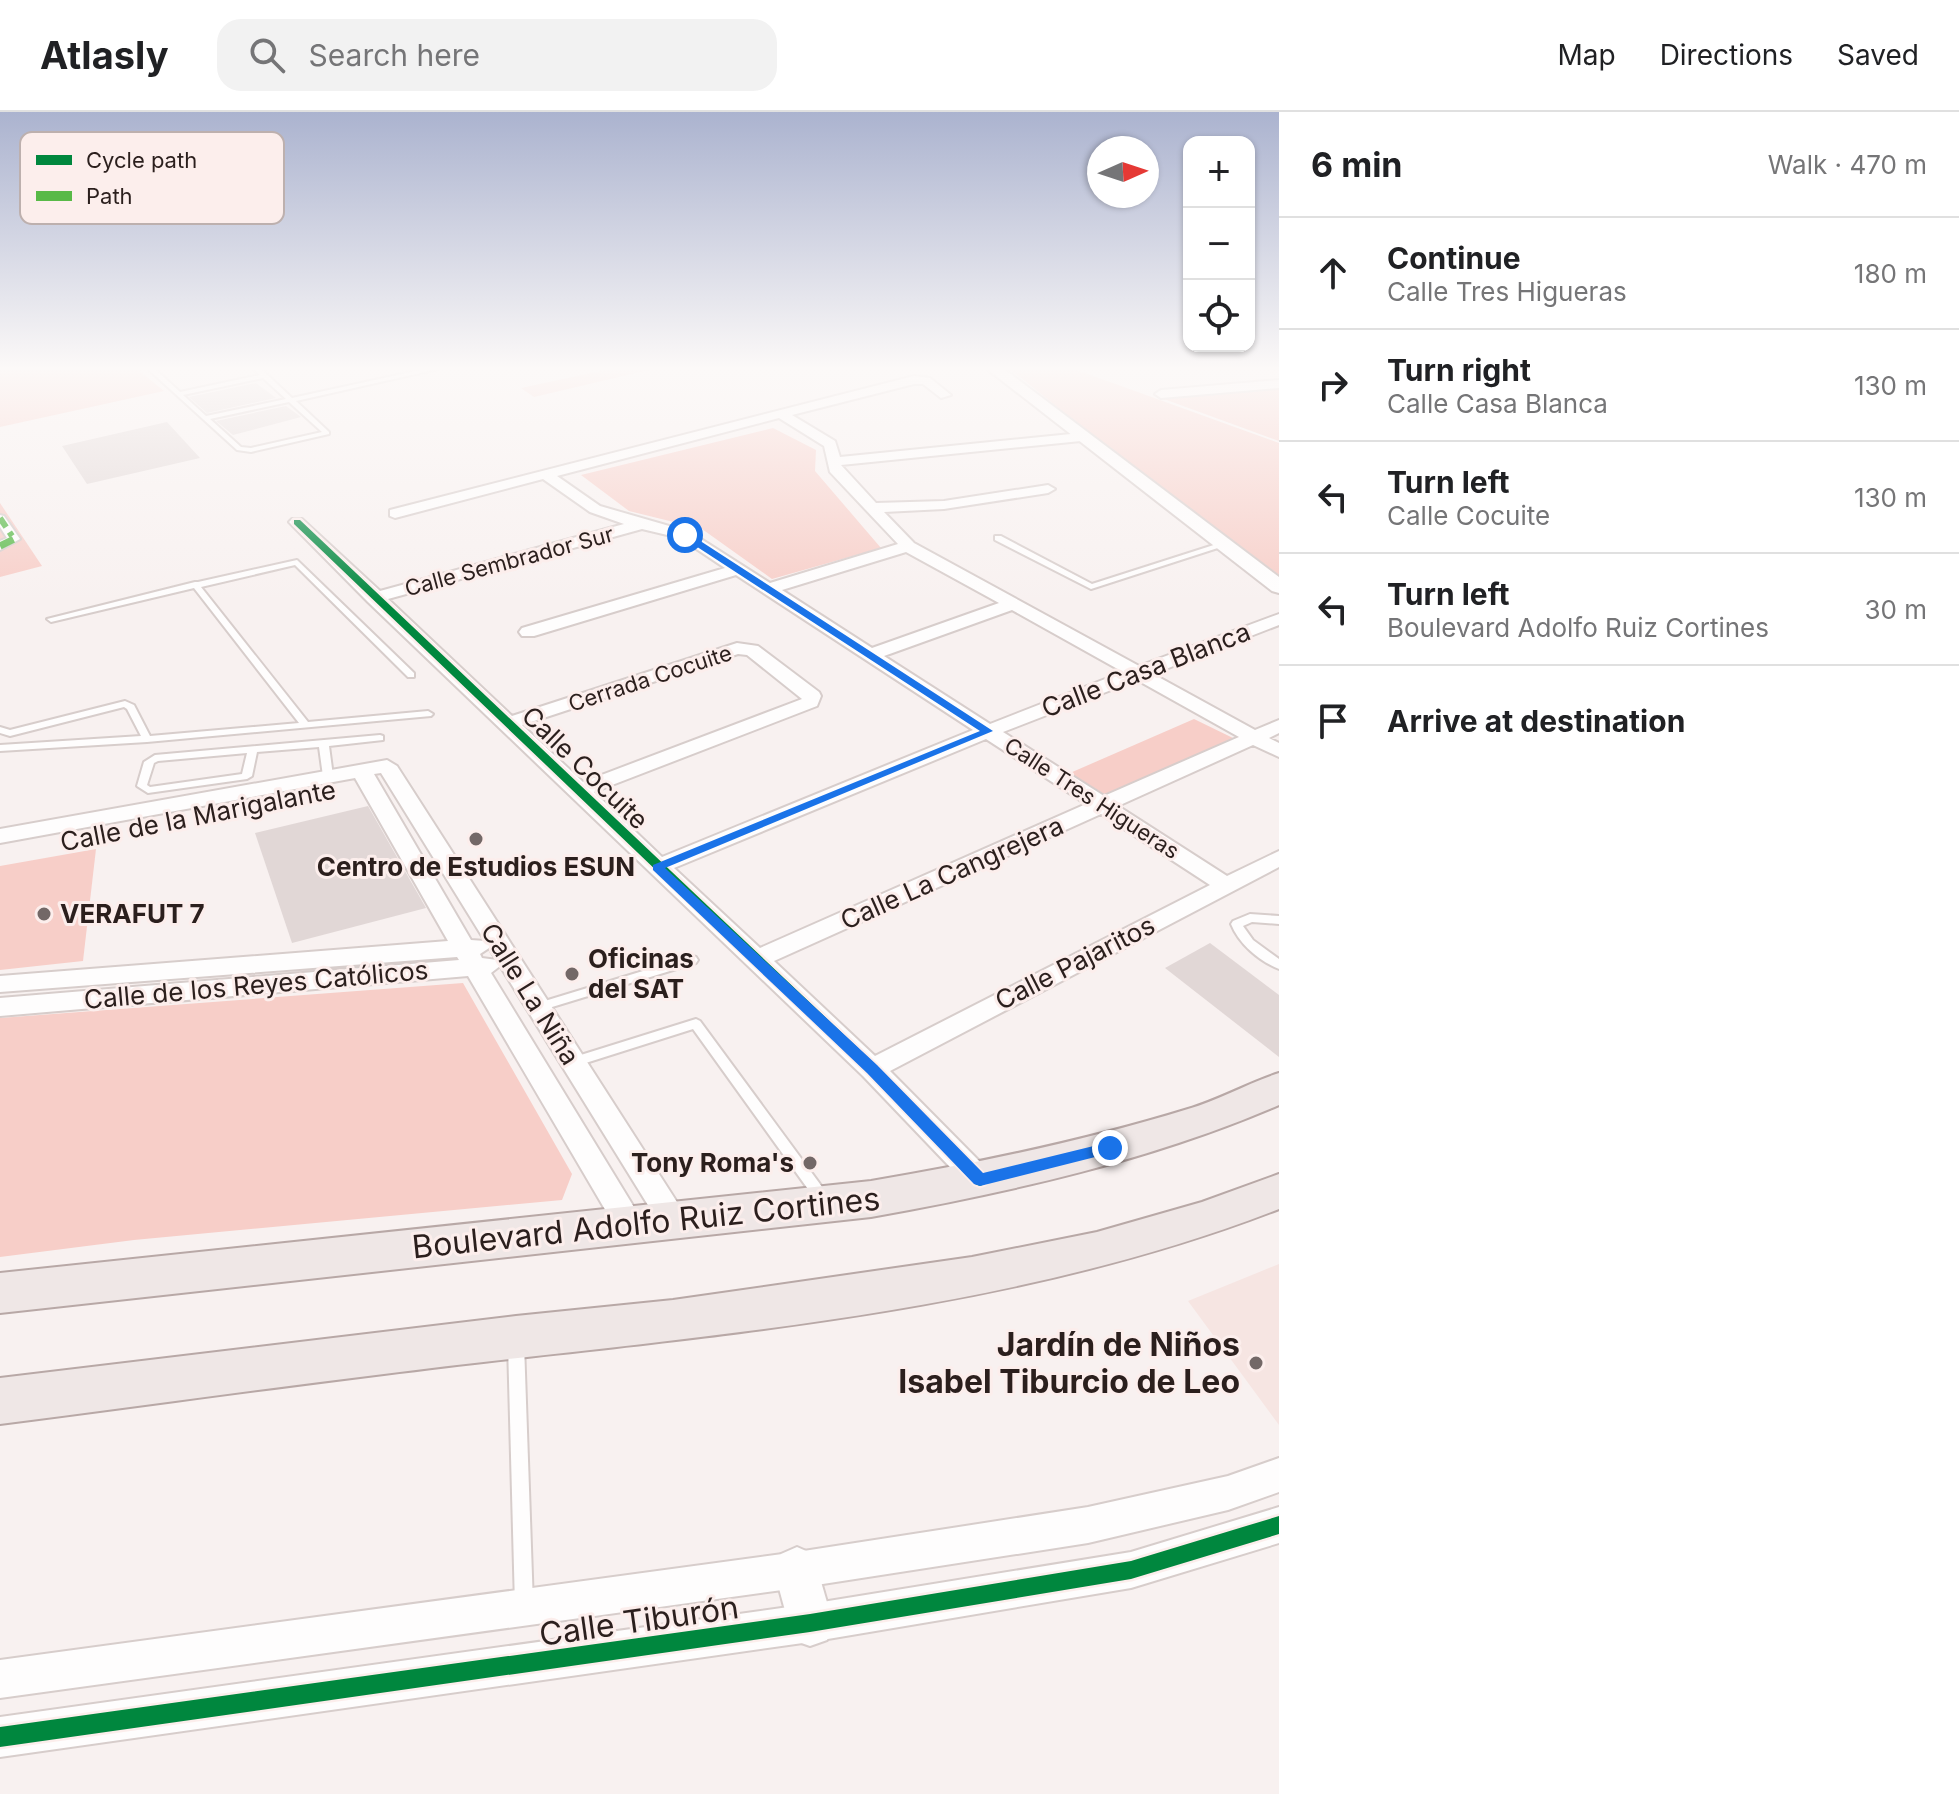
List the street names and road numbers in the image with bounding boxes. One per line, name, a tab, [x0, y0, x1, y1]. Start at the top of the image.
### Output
street label: Calle Sembrador Sur	[402, 521, 616, 601]
street label: Calle Casa Blanca	[1037, 615, 1254, 724]
street label: Cerrada Cocuite	[565, 639, 735, 717]
street label: Calle Cocuite	[516, 700, 655, 835]
street label: Calle Tres Higueras	[1000, 732, 1184, 864]
street label: Calle de la Marigalante	[57, 774, 338, 857]
street label: Calle La Cangrejera	[836, 809, 1068, 936]
street label: Calle Pajaritos	[990, 909, 1160, 1016]
street label: Calle La Niña	[475, 917, 586, 1070]
street label: Calle de los Reyes Católicos	[83, 954, 429, 1015]
street label: Boulevard Adolfo Ruiz Cortines	[410, 1179, 882, 1266]
street label: Calle Tiburón	[537, 1587, 741, 1654]

